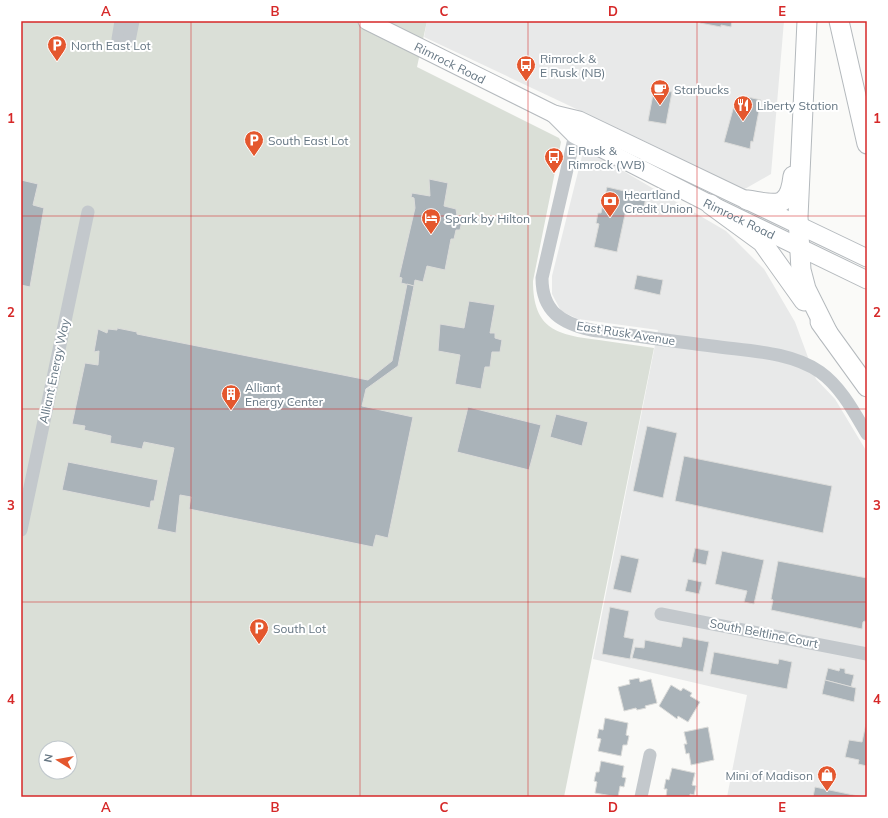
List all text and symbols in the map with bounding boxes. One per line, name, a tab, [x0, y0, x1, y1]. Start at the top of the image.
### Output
text: A	[101, 3, 111, 19]
text: B	[271, 3, 280, 19]
text: C	[440, 3, 449, 19]
text: D	[608, 3, 618, 19]
text: E	[778, 3, 786, 19]
parking icon: North East Lot	[46, 34, 68, 62]
place label: North East Lot	[71, 38, 151, 53]
street label: Rimrock Road	[412, 38, 488, 86]
place label: Rimrock & E Rusk (NB)	[540, 51, 605, 80]
bus stop icon: Rimrock & E Rusk (NB)	[515, 54, 537, 82]
cafe icon: Starbucks	[649, 78, 671, 106]
place label: Starbucks	[674, 82, 729, 97]
restaurant icon: Liberty Station	[732, 94, 754, 122]
place label: Liberty Station	[757, 98, 838, 113]
text: 1	[7, 110, 15, 126]
text: 1	[873, 110, 881, 126]
parking icon: South East Lot	[243, 129, 265, 157]
place label: South East Lot	[268, 133, 348, 148]
place label: E Rusk & Rimrock (WB)	[568, 143, 646, 172]
bus stop icon: E Rusk & Rimrock (WB)	[543, 146, 565, 174]
place label: Heartland Credit Union	[624, 187, 693, 216]
bank icon: Heartland Credit Union	[599, 190, 621, 218]
street label: Rimrock Road	[701, 195, 778, 242]
hotel icon: Spark by Hilton	[420, 207, 442, 235]
place label: Spark by Hilton	[445, 211, 530, 226]
text: 2	[7, 304, 15, 320]
text: 2	[873, 304, 881, 320]
street label: Alliant Energy Way	[36, 317, 73, 425]
street label: East Rusk Avenue	[576, 318, 676, 348]
place label: Alliant Energy Center	[245, 380, 324, 409]
building icon: Alliant Energy Center	[220, 383, 242, 411]
text: 3	[7, 497, 15, 513]
text: 3	[873, 497, 881, 513]
street label: South Beltline Court	[708, 615, 820, 651]
parking icon: South Lot	[248, 617, 270, 645]
place label: South Lot	[273, 621, 326, 636]
text: 4	[7, 691, 15, 707]
text: 4	[873, 691, 881, 707]
north arrow	[38, 740, 78, 780]
text: N	[41, 753, 56, 764]
shop icon: Mini of Madison	[816, 764, 838, 792]
place label: Mini of Madison	[725, 768, 813, 783]
text: A	[101, 799, 111, 815]
text: B	[271, 799, 280, 815]
text: C	[440, 799, 449, 815]
text: D	[608, 799, 618, 815]
text: E	[778, 799, 786, 815]

